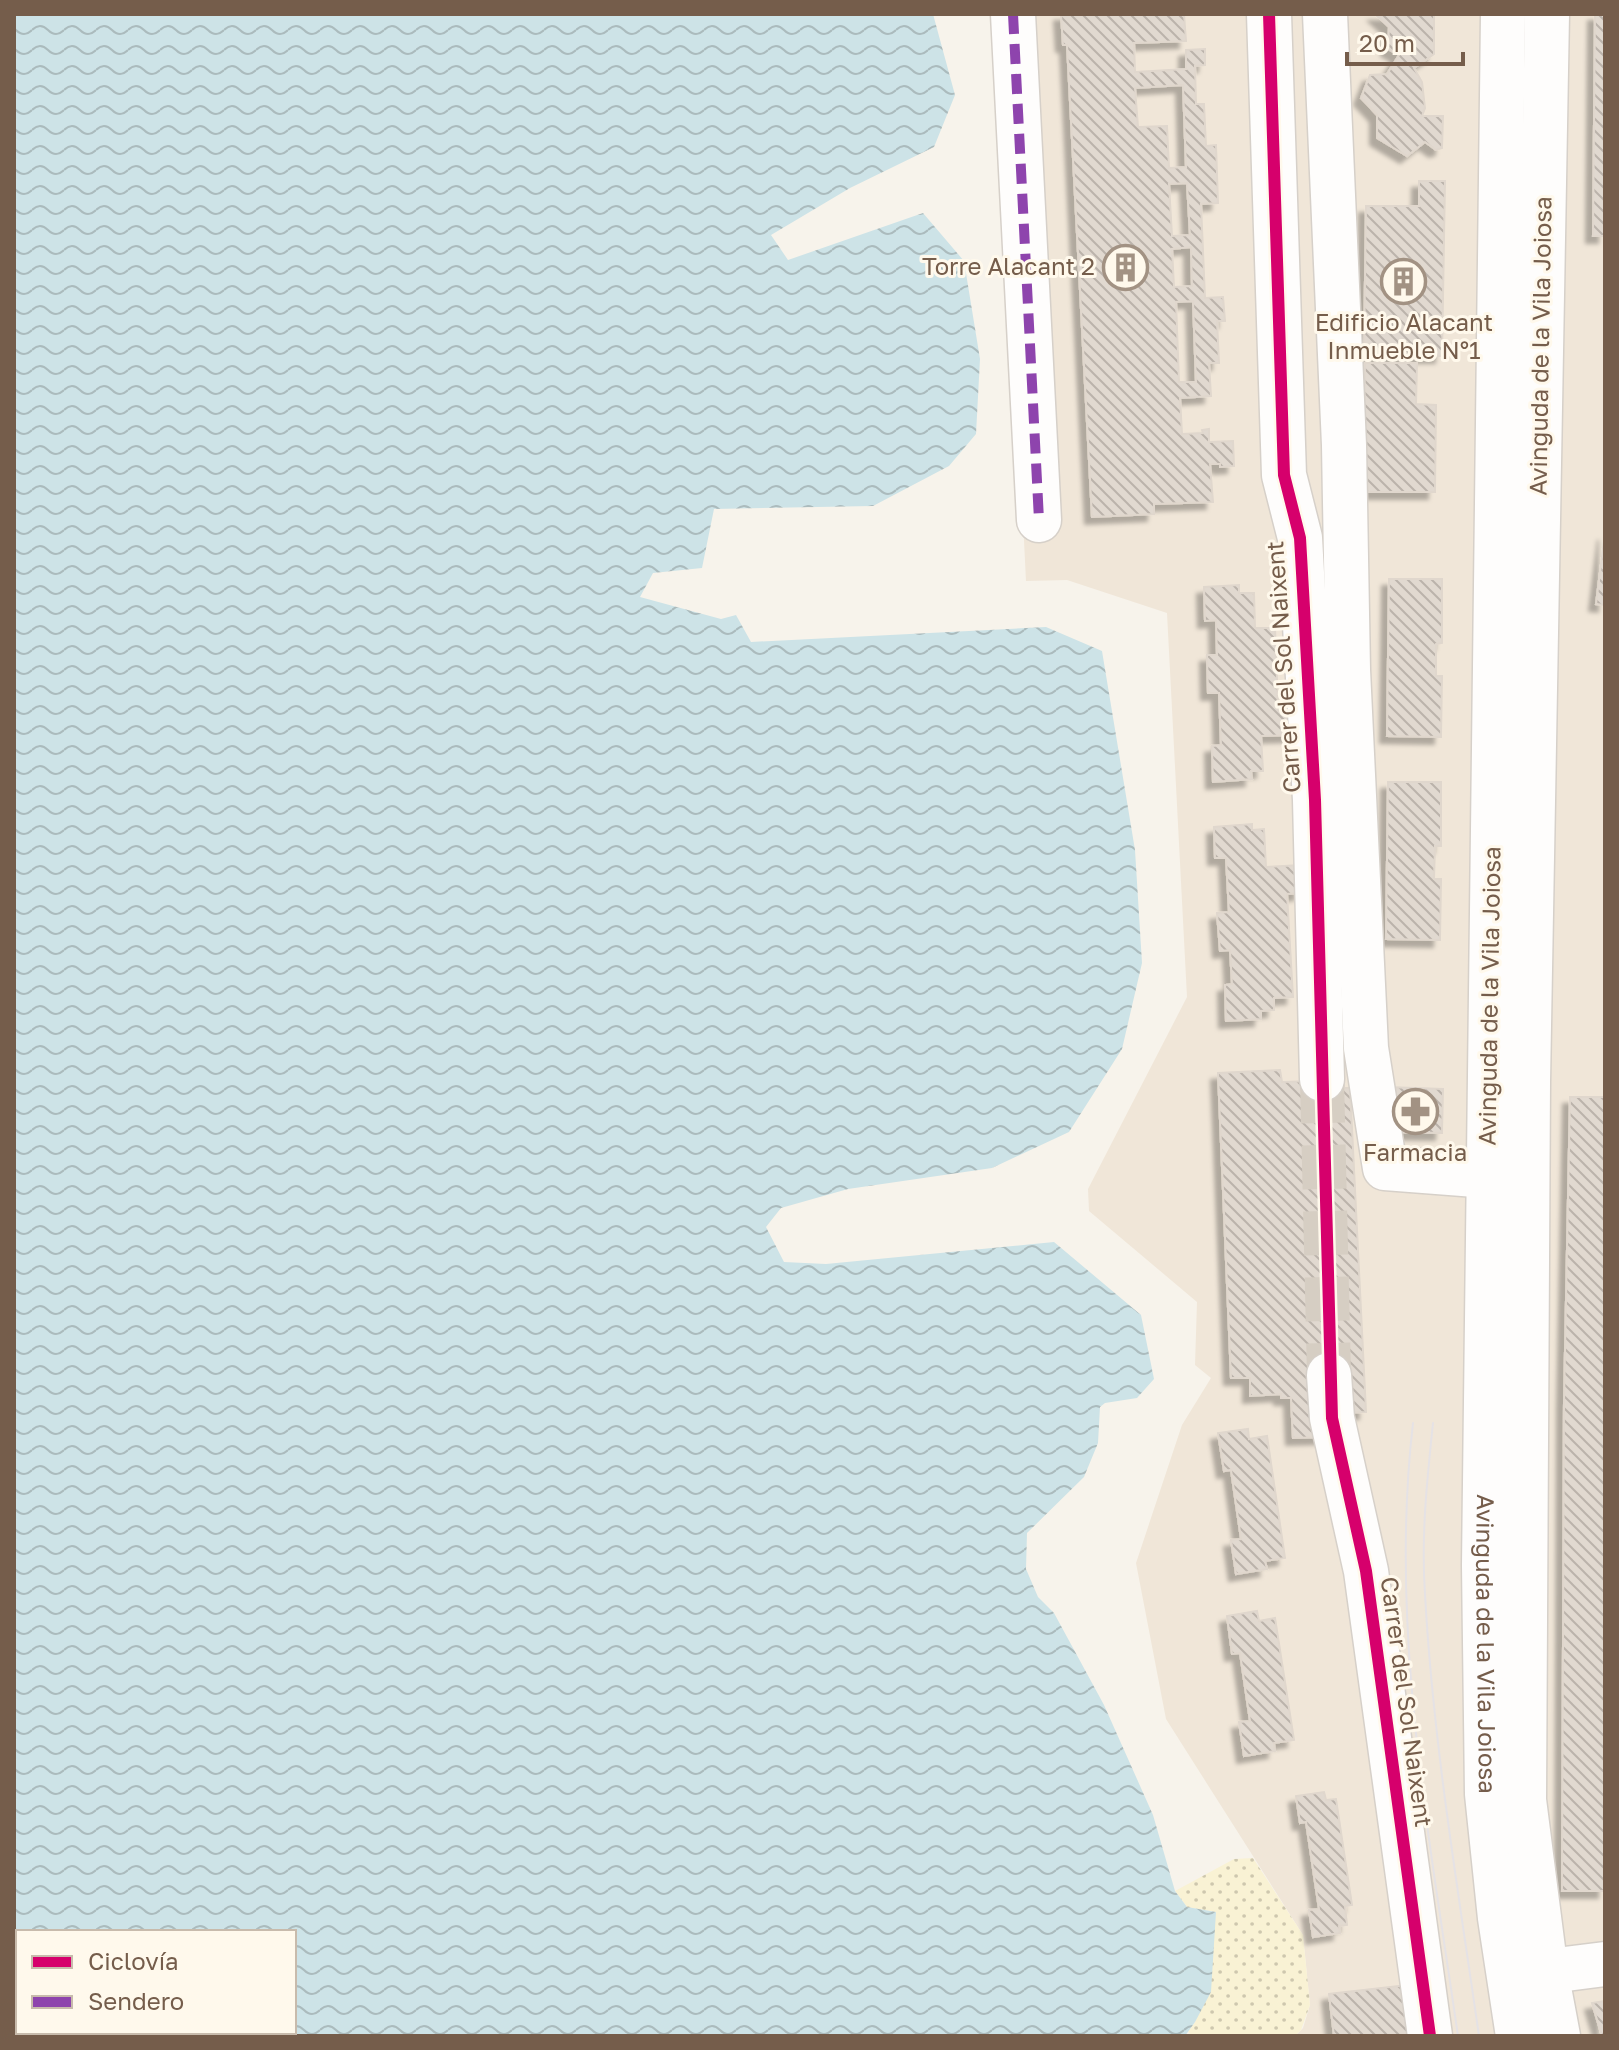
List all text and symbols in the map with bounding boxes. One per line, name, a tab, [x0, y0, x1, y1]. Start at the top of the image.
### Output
scale bar	[1347, 16, 1463, 66]
text: 20 m	[1359, 28, 1415, 57]
street label: Avinguda de la Vila Joiosa	[1522, 196, 1557, 496]
building icon: Torre Alacant 2	[1102, 243, 1150, 291]
place label: Torre Alacant 2	[922, 251, 1095, 280]
building icon: Edificio Alacant Inmueble N°1	[1380, 257, 1428, 305]
place label: Edificio Alacant Inmueble N°1	[1315, 307, 1493, 364]
street label: Carrer del Sol Naixent	[1259, 540, 1306, 794]
street label: Avinguda de la Vila Joiosa	[1471, 846, 1506, 1146]
pharmacy icon: Farmacia	[1391, 1087, 1439, 1135]
place label: Farmacia	[1363, 1137, 1467, 1166]
street label: Avinguda de la Vila Joiosa	[1471, 1494, 1503, 1794]
street label: Carrer del Sol Naixent	[1376, 1575, 1439, 1829]
legend	[16, 1930, 296, 2034]
text: Ciclovía	[88, 1946, 179, 1975]
text: Sendero	[88, 1986, 184, 2015]

